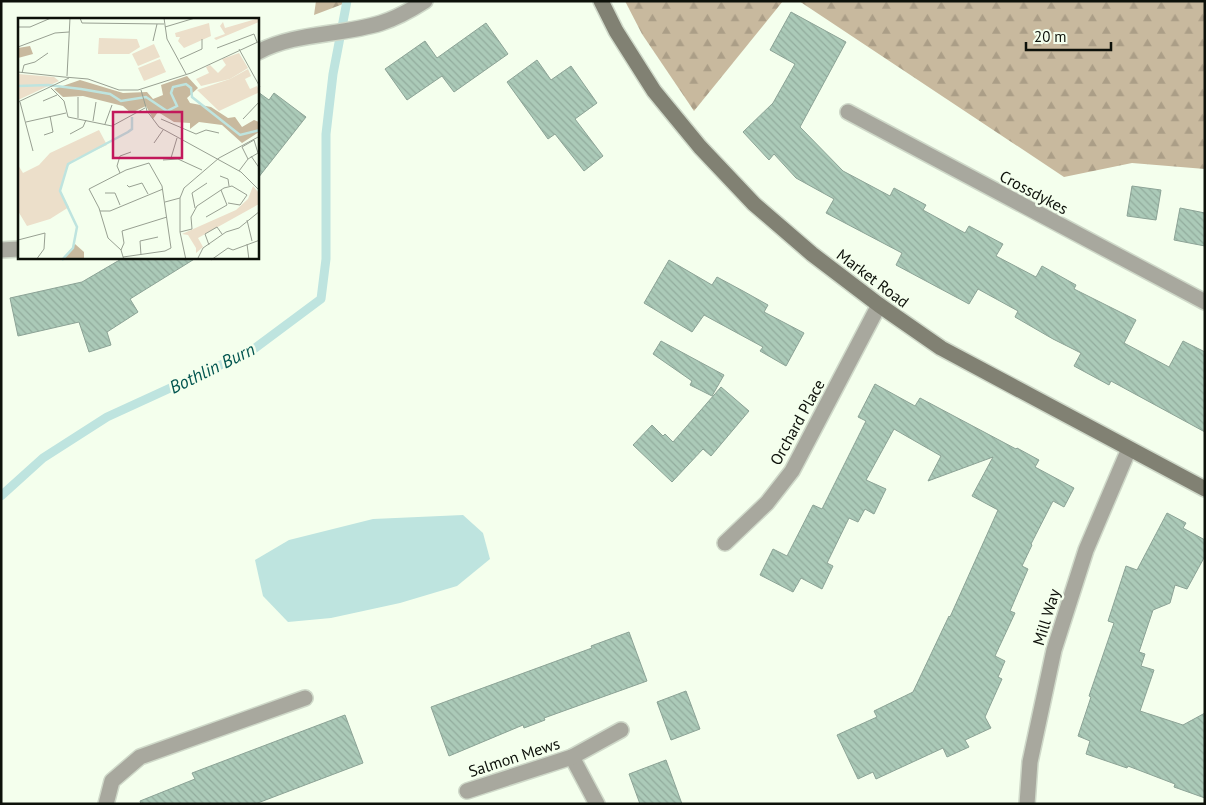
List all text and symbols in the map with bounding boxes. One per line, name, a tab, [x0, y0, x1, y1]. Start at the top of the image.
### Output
inset map	[18, 18, 259, 259]
scale bar	[1026, 20, 1111, 52]
text: 20 m	[1034, 27, 1067, 46]
street label: Crossdykes	[996, 166, 1072, 218]
street label: Market Road	[833, 244, 913, 312]
water label: Bothlin Burn	[165, 337, 259, 399]
street label: Orchard Place	[765, 376, 829, 468]
street label: Mill Way	[1028, 586, 1064, 648]
street label: Salmon Mews	[466, 733, 562, 781]

